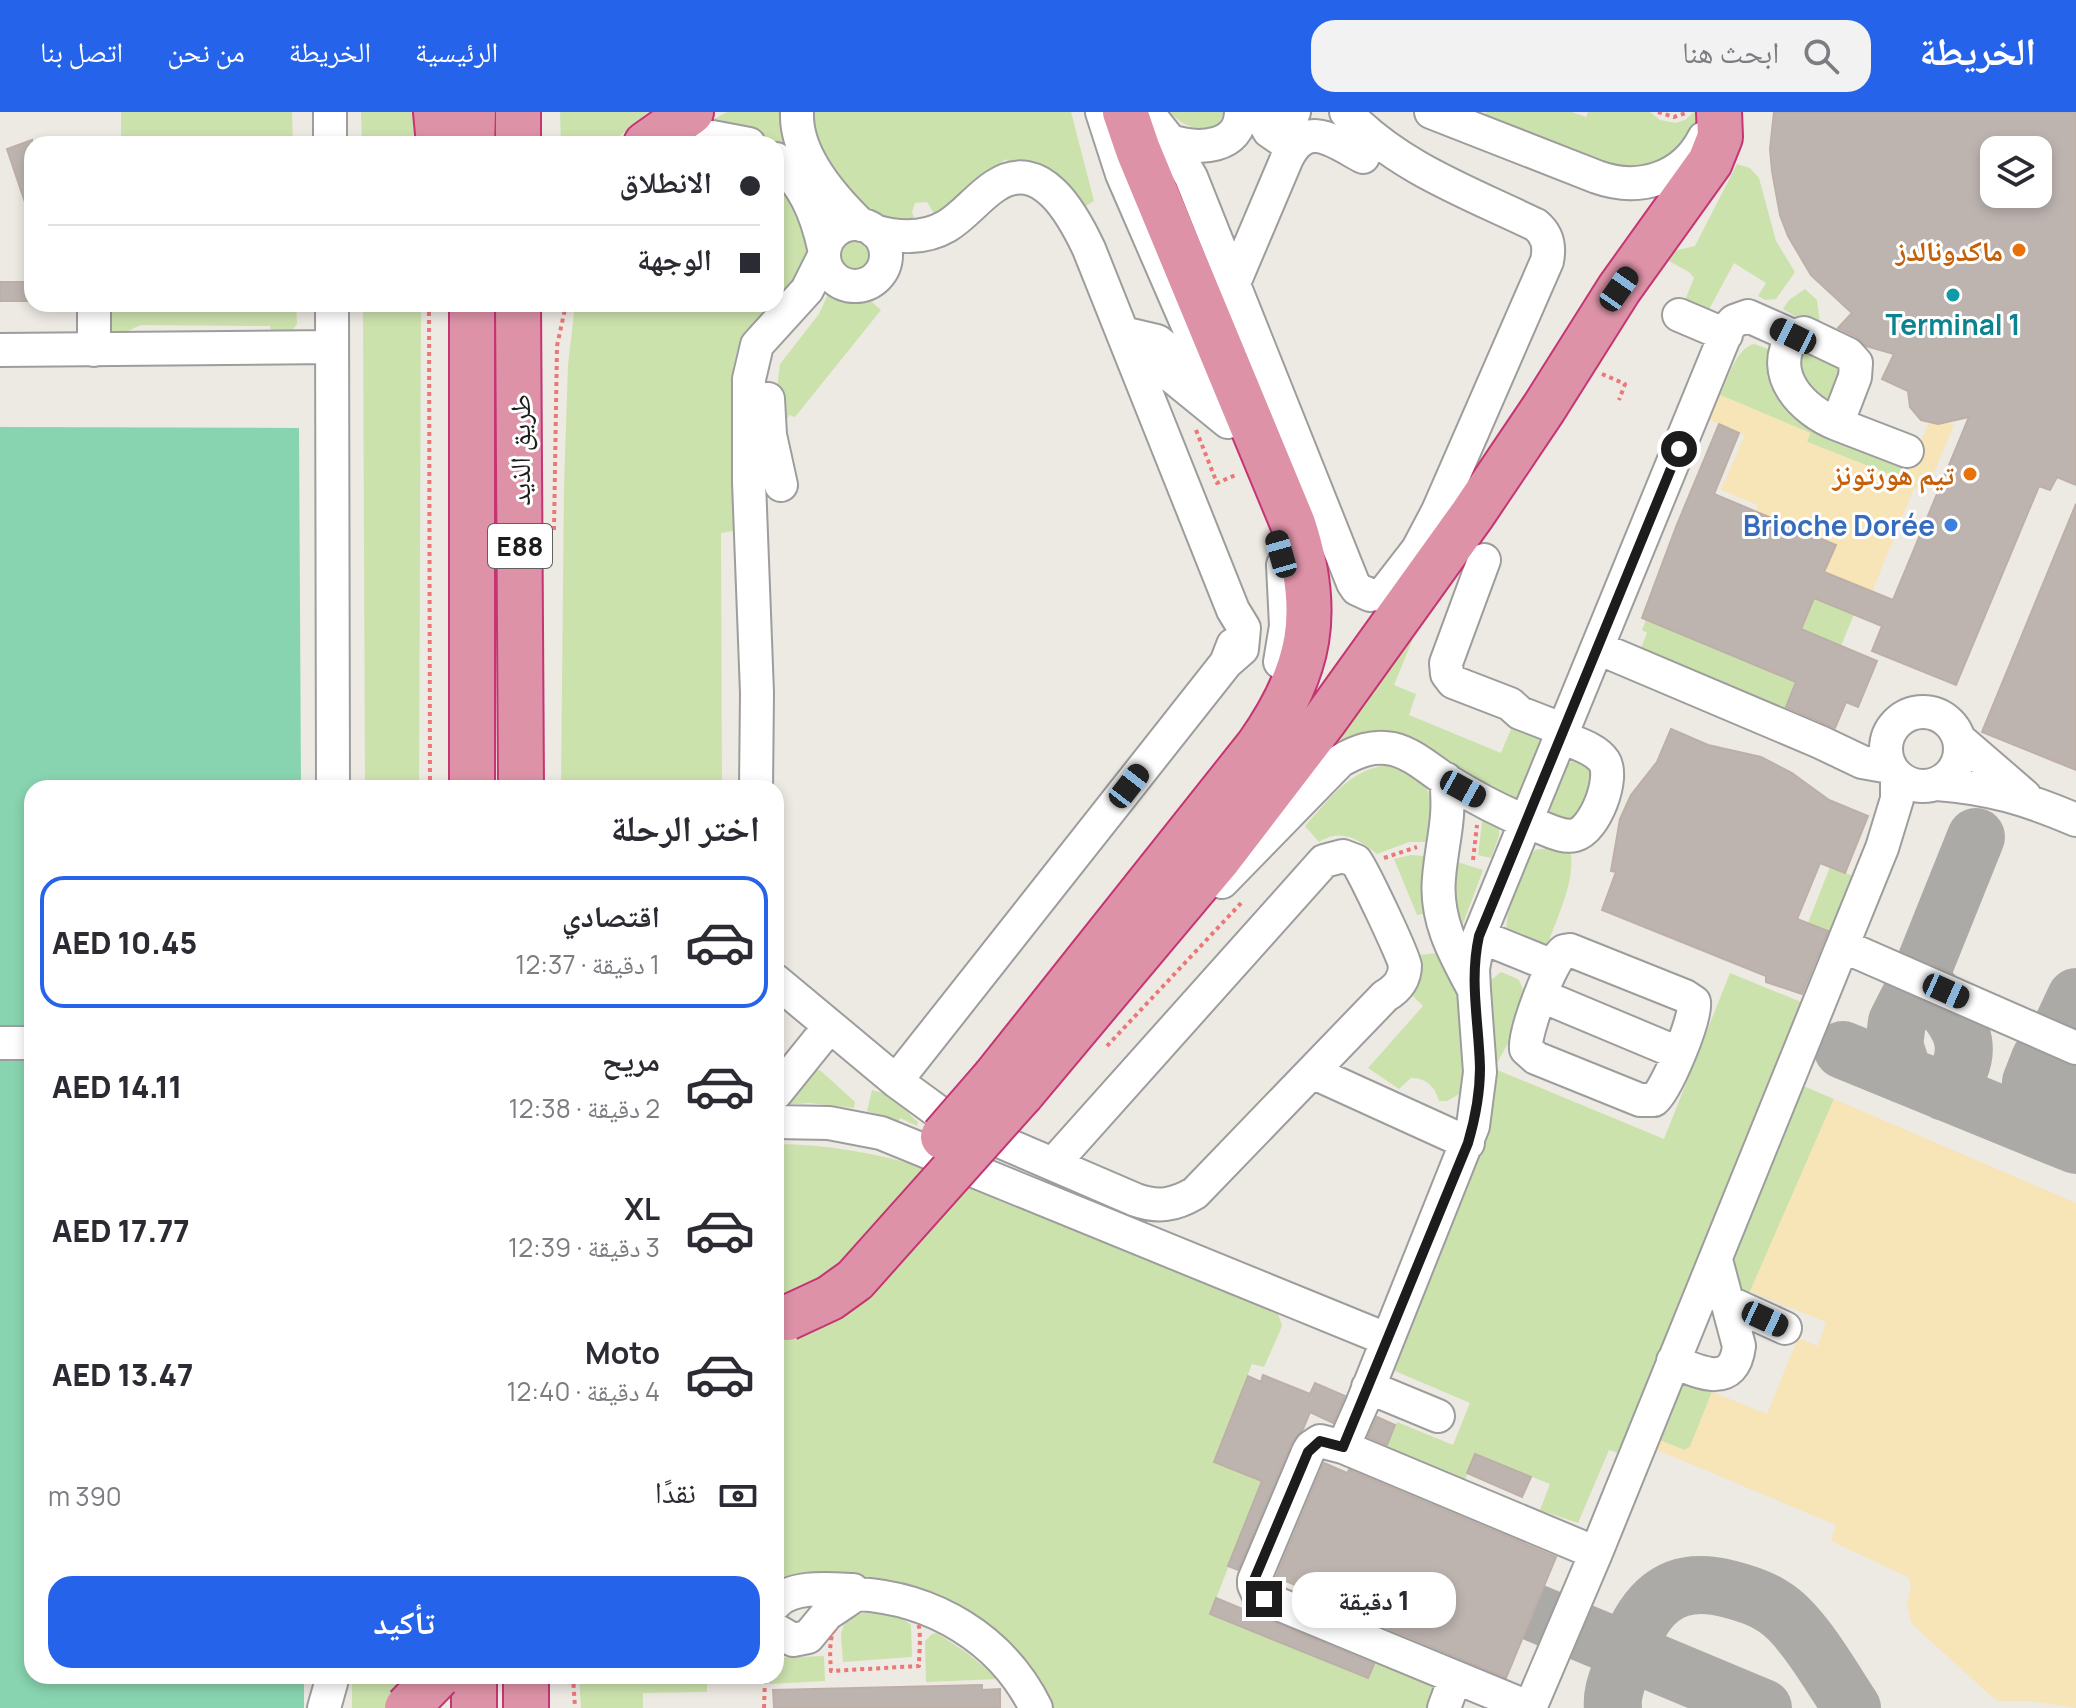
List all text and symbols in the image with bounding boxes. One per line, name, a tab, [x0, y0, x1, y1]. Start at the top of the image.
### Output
search box	[1311, 20, 1871, 92]
text: الخريطة	[1919, 24, 2036, 76]
text: ابحث هنا	[1682, 31, 1779, 72]
text: اتصل بنا	[40, 32, 123, 70]
text: من نحن	[167, 32, 245, 70]
text: الخريطة	[289, 32, 371, 70]
text: الرئيسية	[415, 32, 498, 70]
icon: search	[1799, 34, 1843, 78]
map controls	[1980, 136, 2052, 208]
button: layers	[1980, 136, 2052, 208]
text: الانطلاق	[619, 161, 712, 202]
place label: ماكدونالدز	[1895, 231, 2003, 269]
text: الوجهة	[637, 238, 712, 279]
marker: ماكدونالدز	[2010, 241, 2028, 259]
car	[1595, 262, 1643, 316]
marker: Terminal 1	[1944, 286, 1962, 304]
place label: Terminal 1	[1885, 305, 2021, 343]
car	[1766, 315, 1820, 357]
street label: طريق الذيد	[500, 394, 538, 506]
route start	[1661, 431, 1697, 467]
place label: تيم هورتونز	[1831, 455, 1954, 494]
marker: تيم هورتونز	[1961, 465, 1979, 483]
place label: Brioche Dorée	[1743, 506, 1935, 544]
marker: Brioche Dorée	[1942, 516, 1960, 534]
road number: E88	[488, 524, 552, 568]
car	[1263, 528, 1299, 580]
car	[1105, 760, 1153, 812]
car	[1436, 767, 1490, 811]
text: اختر الرحلة	[611, 803, 760, 852]
text: اقتصادي	[562, 895, 660, 936]
icon: car	[684, 906, 756, 978]
text: AED 10.45	[52, 922, 197, 963]
text: 1 دقيقة · 12:37	[515, 946, 660, 982]
car	[1919, 970, 1973, 1012]
text: مريح	[602, 1039, 660, 1080]
icon: car	[684, 1050, 756, 1122]
text: AED 14.11	[52, 1066, 182, 1107]
text: 2 دقيقة · 12:38	[509, 1090, 660, 1126]
text: XL	[624, 1188, 660, 1229]
icon: car	[684, 1194, 756, 1266]
text: AED 17.77	[52, 1210, 190, 1251]
text: 3 دقيقة · 12:39	[508, 1229, 660, 1265]
car	[1738, 1298, 1792, 1340]
text: Moto	[585, 1332, 660, 1373]
icon: car	[684, 1338, 756, 1410]
text: AED 13.47	[52, 1354, 193, 1395]
text: 4 دقيقة · 12:40	[506, 1373, 660, 1409]
text: نقدًا	[655, 1471, 696, 1512]
icon: cash	[716, 1474, 760, 1518]
text: 390 m	[48, 1478, 122, 1514]
callout: 1 دقيقة	[1292, 1571, 1456, 1627]
button: تأكيد	[48, 1576, 760, 1668]
route end	[1246, 1581, 1282, 1617]
text: 1 دقيقة	[1338, 1582, 1410, 1618]

